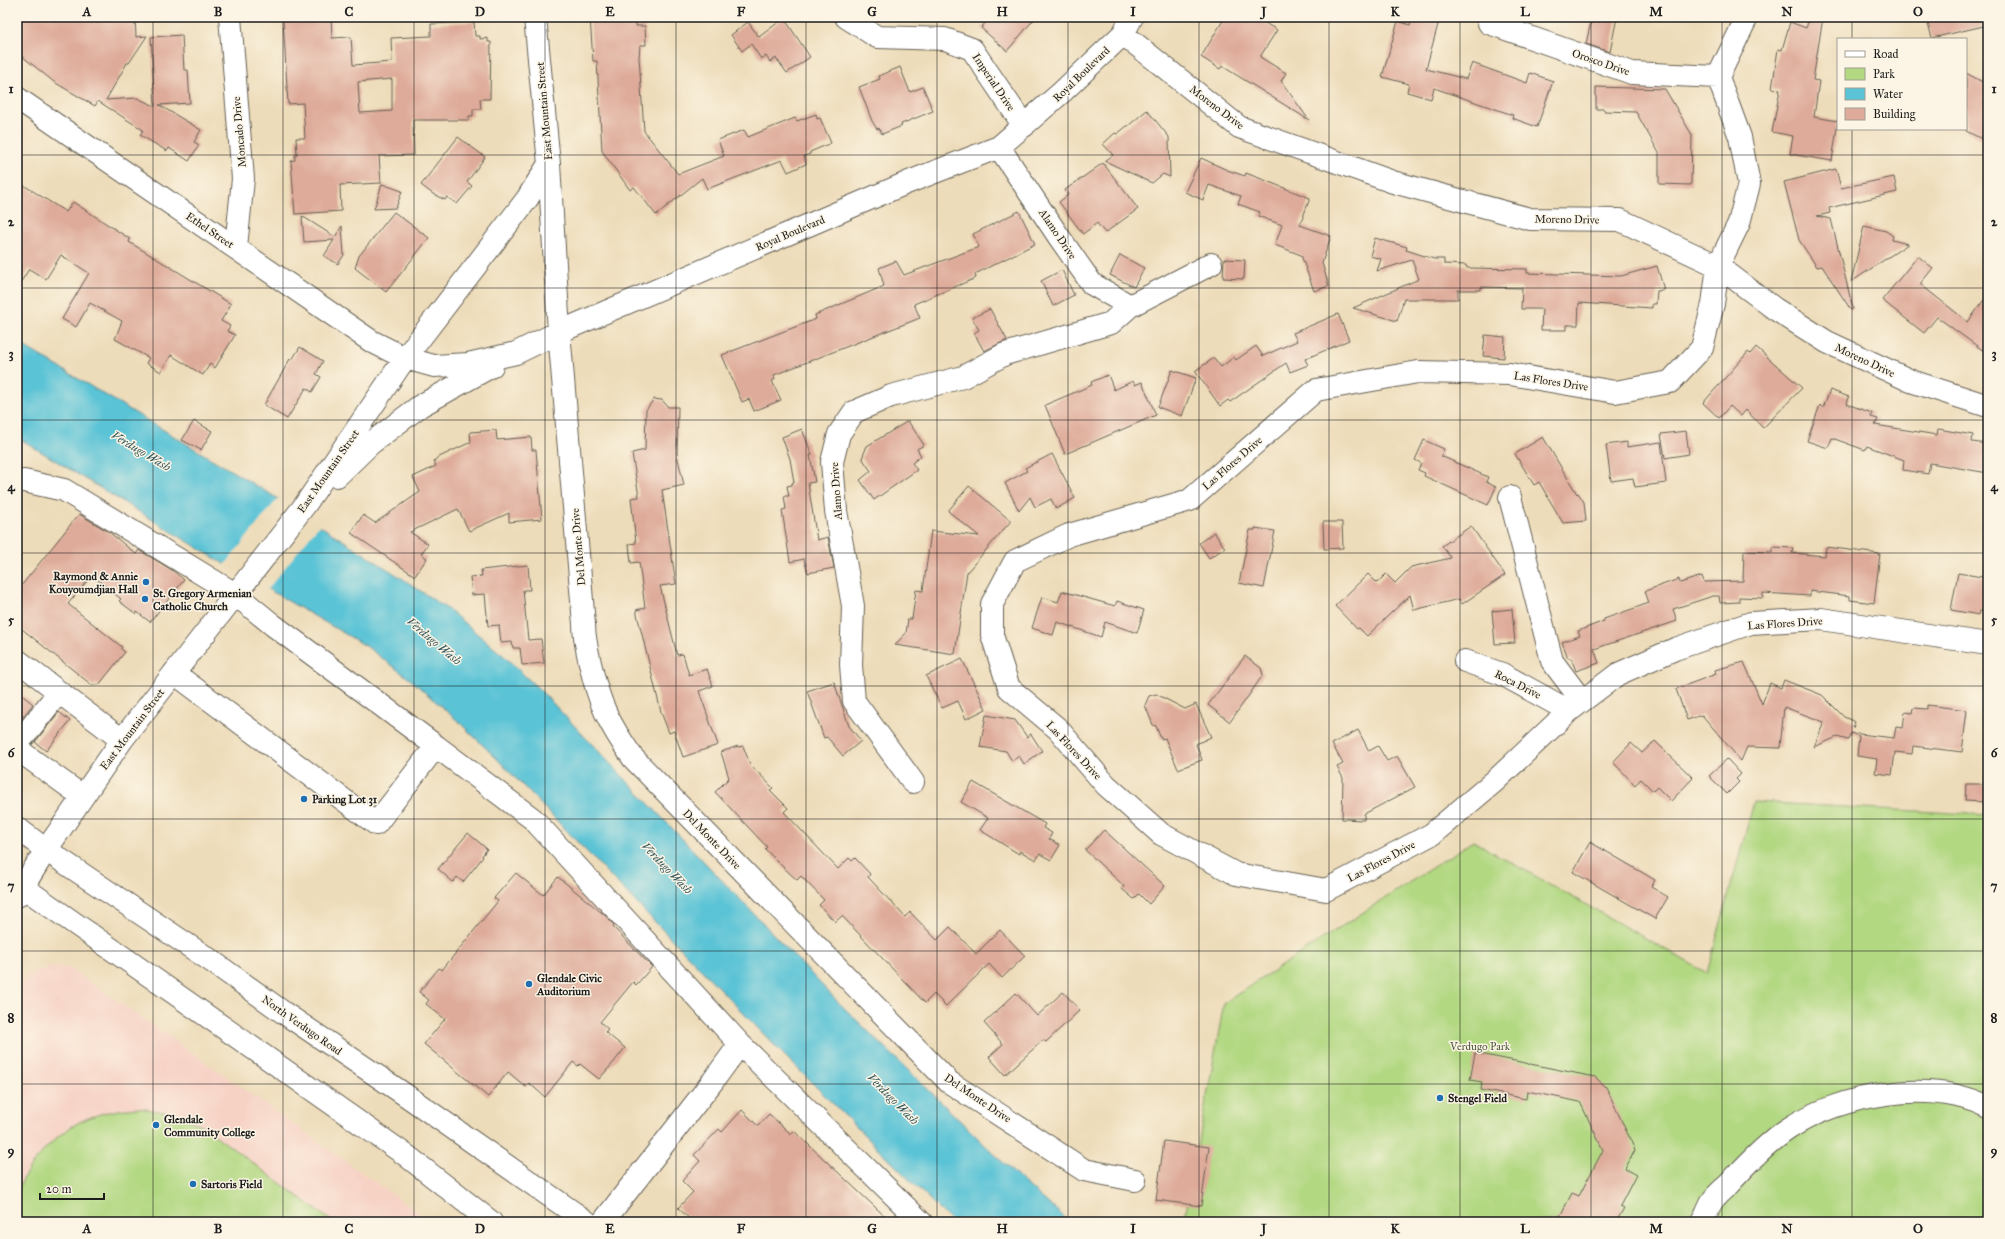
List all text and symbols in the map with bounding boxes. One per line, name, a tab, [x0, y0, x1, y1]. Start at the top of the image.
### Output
text: A	[82, 4, 92, 20]
text: B	[214, 4, 223, 20]
text: C	[345, 4, 354, 20]
text: D	[475, 4, 485, 20]
text: E	[605, 4, 615, 20]
text: F	[737, 4, 746, 20]
text: G	[867, 4, 877, 20]
text: H	[996, 4, 1008, 20]
text: I	[1130, 4, 1136, 20]
text: J	[1259, 4, 1267, 20]
text: K	[1390, 4, 1400, 20]
text: L	[1520, 4, 1530, 20]
text: M	[1649, 4, 1663, 20]
text: N	[1781, 4, 1793, 20]
text: O	[1913, 4, 1923, 20]
legend	[1837, 38, 1967, 130]
street label: Royal Boulevard	[1050, 44, 1113, 105]
street label: Orosco Drive	[1570, 47, 1632, 79]
text: Road	[1873, 47, 1899, 61]
street label: Imperial Drive	[970, 51, 1018, 114]
street label: East Mountain Street	[534, 61, 555, 161]
text: Park	[1873, 67, 1895, 81]
text: 1	[8, 81, 14, 97]
text: 1	[1991, 81, 1997, 97]
street label: Moreno Drive	[1187, 83, 1247, 132]
text: Water	[1873, 87, 1903, 101]
street label: Moncado Drive	[230, 96, 249, 168]
text: Building	[1873, 107, 1916, 122]
street label: Alamo Drive	[1036, 206, 1079, 262]
street label: Ethel Street	[183, 210, 236, 251]
street label: Moreno Drive	[1534, 212, 1600, 227]
street label: Royal Boulevard	[754, 213, 827, 254]
text: 2	[8, 214, 15, 230]
text: 2	[1991, 214, 1998, 230]
street label: Moreno Drive	[1833, 341, 1897, 380]
text: 3	[8, 346, 14, 362]
text: 3	[1991, 346, 1997, 362]
street label: Las Flores Drive	[1513, 369, 1590, 394]
street label: East Mountain Street	[295, 427, 362, 515]
water label: Verdugo Wash	[109, 428, 173, 474]
street label: Las Flores Drive	[1200, 433, 1265, 493]
street label: Alamo Drive	[828, 461, 845, 521]
text: 4	[7, 479, 15, 495]
text: 4	[1990, 479, 1998, 495]
street label: Del Monte Drive	[569, 507, 588, 586]
place label: Raymond & Annie Kouyoumdjian Hall	[49, 570, 139, 597]
marker: Raymond & Annie Kouyoumdjian Hall	[141, 577, 151, 587]
place label: St. Gregory Armenian Catholic Church	[153, 587, 252, 613]
marker: St. Gregory Armenian Catholic Church	[140, 594, 150, 604]
text: 5	[8, 612, 15, 628]
text: 5	[1991, 612, 1998, 628]
water label: Verdugo Wash	[404, 614, 464, 668]
street label: Las Flores Drive	[1747, 614, 1823, 633]
street label: Roca Drive	[1492, 667, 1544, 702]
street label: East Mountain Street	[98, 686, 167, 773]
street label: Las Flores Drive	[1043, 718, 1104, 783]
text: 6	[8, 745, 16, 761]
text: 6	[1991, 745, 1999, 761]
place label: Parking Lot 31	[312, 793, 378, 807]
marker: Parking Lot 31	[299, 794, 309, 804]
street label: Del Monte Drive	[680, 807, 744, 872]
street label: Las Flores Drive	[1345, 838, 1418, 885]
water label: Verdugo Wash	[639, 839, 695, 897]
text: 7	[8, 878, 15, 894]
text: 7	[1991, 878, 1998, 894]
place label: Glendale Civic Auditorium	[536, 972, 602, 998]
marker: Glendale Civic Auditorium	[524, 979, 534, 989]
street label: North Verdugo Road	[259, 993, 345, 1058]
text: 8	[8, 1010, 15, 1026]
text: 8	[1991, 1010, 1998, 1026]
park label: Verdugo Park	[1449, 1040, 1511, 1053]
water label: Verdugo Wash	[865, 1071, 922, 1128]
street label: Del Monte Drive	[942, 1071, 1014, 1126]
place label: Stengel Field	[1448, 1092, 1508, 1105]
marker: Stengel Field	[1435, 1093, 1445, 1103]
place label: Glendale Community College	[164, 1113, 255, 1140]
marker: Glendale Community College	[151, 1120, 161, 1130]
text: 9	[8, 1143, 15, 1159]
text: 9	[1991, 1143, 1998, 1159]
scale bar	[40, 1175, 104, 1201]
place label: Sartoris Field	[201, 1178, 263, 1191]
marker: Sartoris Field	[188, 1179, 198, 1189]
text: 20 m	[46, 1182, 72, 1196]
text: A	[82, 1221, 92, 1237]
text: B	[214, 1221, 223, 1237]
text: C	[345, 1221, 354, 1237]
text: D	[475, 1221, 485, 1237]
text: E	[605, 1221, 615, 1237]
text: F	[737, 1221, 746, 1237]
text: G	[867, 1221, 877, 1237]
text: H	[996, 1221, 1008, 1237]
text: I	[1130, 1221, 1136, 1237]
text: J	[1259, 1221, 1267, 1237]
text: K	[1390, 1221, 1400, 1237]
text: L	[1520, 1221, 1530, 1237]
text: M	[1649, 1221, 1663, 1237]
text: N	[1781, 1221, 1793, 1237]
text: O	[1913, 1221, 1923, 1237]

